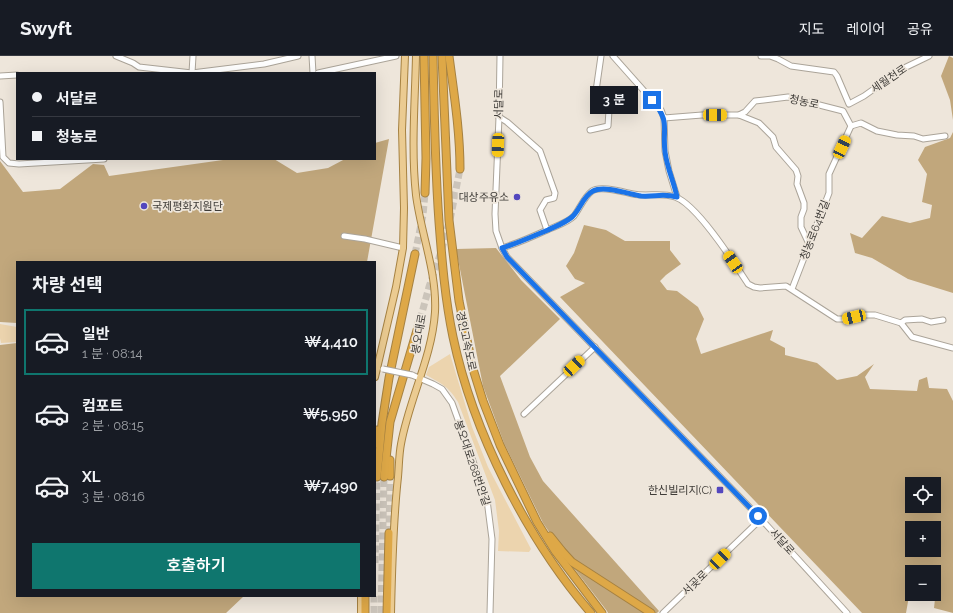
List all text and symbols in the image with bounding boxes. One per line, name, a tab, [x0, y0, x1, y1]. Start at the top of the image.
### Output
text: Swyft	[20, 17, 72, 39]
text: 지도	[799, 21, 825, 37]
text: 레이어	[847, 21, 885, 37]
text: 공유	[907, 21, 933, 37]
street label: 세월천로	[869, 62, 909, 96]
callout: 3 분	[590, 86, 638, 114]
street label: 서달로	[492, 89, 506, 119]
text: 서달로	[56, 90, 97, 108]
route end	[643, 91, 661, 109]
text: 3 분	[603, 92, 625, 107]
street label: 청농로	[788, 92, 820, 112]
car	[703, 109, 727, 121]
text: 청농로	[56, 128, 97, 146]
car	[492, 133, 504, 157]
car	[831, 134, 853, 160]
place label: 대상주유소	[458, 191, 509, 204]
marker: 대상주유소	[512, 192, 522, 202]
street label: 청농로64번길	[798, 198, 832, 262]
place label: 국제평화지원단	[152, 200, 223, 213]
marker: 국제평화지원단	[139, 201, 149, 211]
car	[721, 249, 745, 275]
text: 차량 선택	[32, 274, 103, 295]
car	[841, 308, 867, 326]
street label: 경인고속도로	[453, 310, 479, 372]
street label: 봉오대로	[409, 313, 429, 355]
icon: car	[34, 324, 70, 360]
text: 일반	[82, 325, 110, 343]
text: ₩4,410	[304, 333, 358, 351]
text: 1 분 · 08:14	[82, 346, 143, 361]
car	[561, 353, 587, 379]
icon: car	[34, 396, 70, 432]
text: 컴포트	[82, 397, 123, 415]
text: ₩5,950	[303, 405, 358, 423]
text: 2 분 · 08:15	[82, 418, 144, 433]
street label: 봉오대로268번안길	[451, 418, 493, 508]
icon: car	[34, 468, 70, 504]
text: XL	[82, 468, 100, 486]
text: ₩7,490	[304, 477, 358, 495]
map controls	[905, 477, 941, 601]
button: locate	[905, 477, 941, 513]
place label: 한신빌리지(C)	[648, 484, 712, 497]
marker: 한신빌리지(C)	[715, 485, 725, 495]
text: 3 분 · 08:16	[82, 489, 145, 504]
route start	[749, 507, 767, 525]
button: +	[905, 521, 941, 557]
street label: 서달로	[767, 526, 797, 558]
button: 호출하기	[32, 543, 360, 589]
car	[707, 546, 733, 572]
button: −	[905, 565, 941, 601]
street label: 서곶로	[680, 568, 710, 598]

